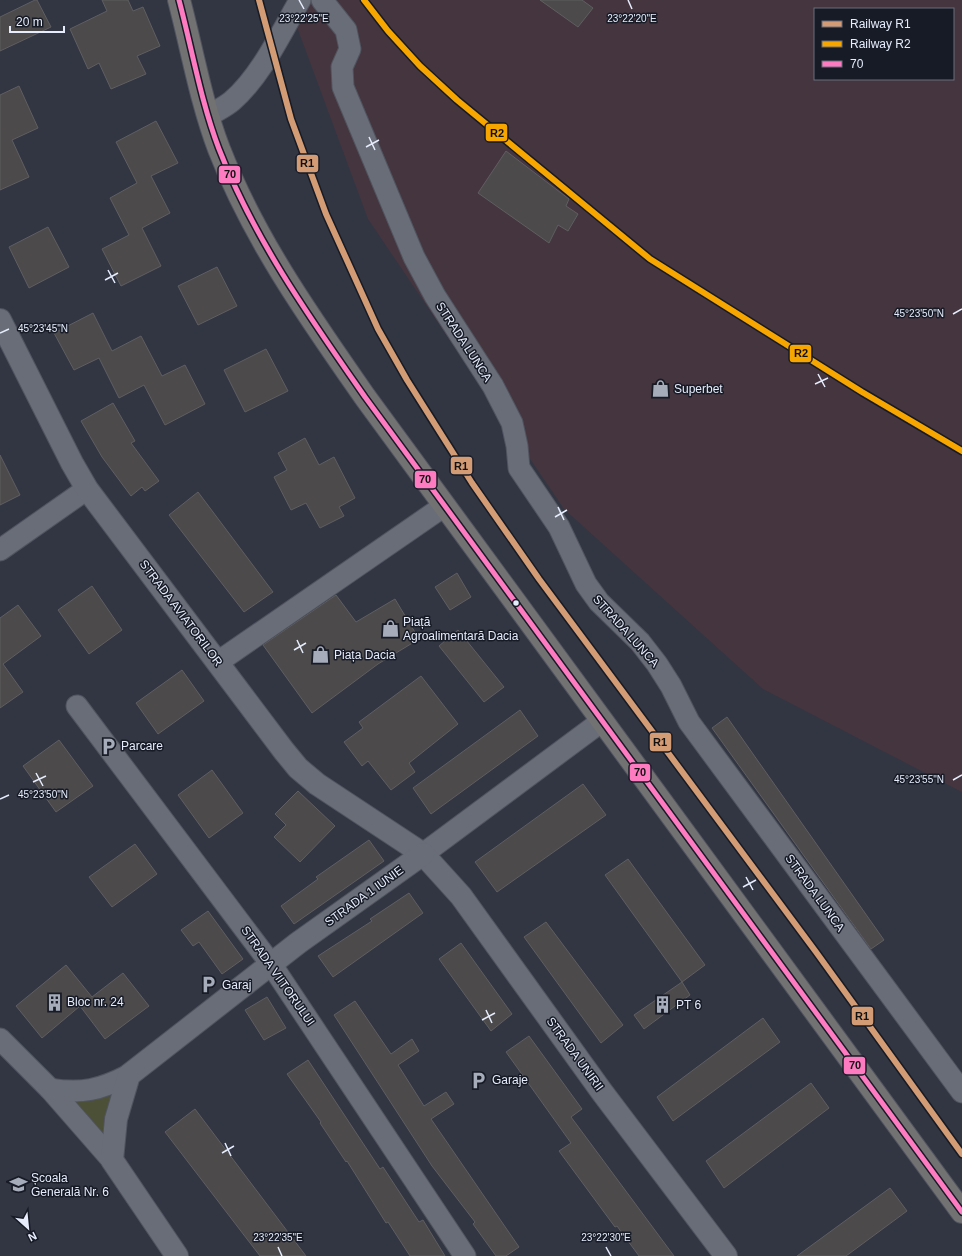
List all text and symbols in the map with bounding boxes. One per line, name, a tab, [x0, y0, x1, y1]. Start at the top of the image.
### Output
scale bar	[10, 8, 64, 34]
legend	[814, 8, 954, 80]
text: 23°22'25"E	[279, 13, 329, 24]
text: 23°22'20"E	[607, 13, 657, 24]
text: 20 m	[16, 15, 43, 29]
text: Railway R1	[850, 17, 911, 31]
text: Railway R2	[850, 37, 911, 51]
text: 70	[850, 57, 864, 71]
line badge: R2	[485, 123, 508, 142]
text: R2	[490, 127, 504, 139]
line badge: R1	[296, 154, 319, 173]
text: R1	[300, 157, 314, 169]
line badge: 70	[218, 165, 241, 184]
text: 70	[224, 168, 236, 180]
street label: STRADA LUNCA	[433, 300, 495, 384]
text: 45°23'50"N	[894, 308, 944, 319]
text: 45°23'45"N	[18, 323, 68, 334]
line badge: R2	[789, 344, 812, 363]
text: R2	[794, 347, 808, 359]
shop icon: Superbet	[651, 379, 671, 399]
place label: Superbet	[674, 382, 723, 396]
line badge: R1	[450, 456, 473, 475]
text: R1	[454, 460, 468, 472]
line badge: 70	[414, 470, 437, 489]
text: 70	[419, 473, 431, 485]
street label: STRADA AVIATORILOR	[136, 557, 226, 669]
street label: STRADA LUNCA	[590, 592, 662, 670]
unlabelled marker	[511, 598, 521, 608]
place label: Piață Agroalimentară Dacia	[403, 615, 519, 643]
shop icon: Piață Agroalimentară Dacia	[380, 619, 400, 639]
shop icon: Piața Dacia	[311, 645, 331, 665]
place label: Piața Dacia	[334, 648, 396, 662]
line badge: R1	[649, 732, 672, 752]
parking icon: Parcare	[98, 736, 118, 756]
text: R1	[653, 736, 667, 748]
place label: Parcare	[121, 739, 163, 753]
line badge: 70	[629, 763, 651, 782]
text: 70	[634, 766, 646, 778]
text: 45°23'55"N	[894, 774, 944, 785]
text: 45°23'50"N	[18, 789, 68, 800]
street label: STRADA LUNCA	[782, 852, 848, 934]
street label: STRADA 1 IUNIE	[322, 863, 406, 929]
street label: STRADA VIITORULUI	[238, 923, 318, 1029]
parking icon: Garaj	[199, 975, 219, 995]
place label: Garaj	[222, 978, 251, 992]
building icon: Bloc nr. 24	[44, 992, 64, 1012]
place label: Bloc nr. 24	[67, 995, 124, 1009]
building icon: PT 6	[653, 995, 673, 1015]
place label: PT 6	[676, 998, 701, 1012]
line badge: R1	[851, 1006, 874, 1026]
text: R1	[855, 1010, 869, 1022]
street label: STRADA UNIRII	[544, 1015, 606, 1093]
line badge: 70	[843, 1056, 866, 1075]
text: 70	[849, 1059, 861, 1071]
parking icon: Garaje	[469, 1070, 489, 1090]
place label: Garaje	[492, 1073, 528, 1087]
place label: Școala Generală Nr. 6	[31, 1171, 109, 1199]
school or university icon: Școala Generală Nr. 6	[8, 1175, 28, 1195]
north arrow	[8, 1208, 48, 1248]
text: N	[26, 1230, 39, 1244]
text: 23°22'35"E	[253, 1232, 303, 1243]
text: 23°22'30"E	[581, 1232, 631, 1243]

